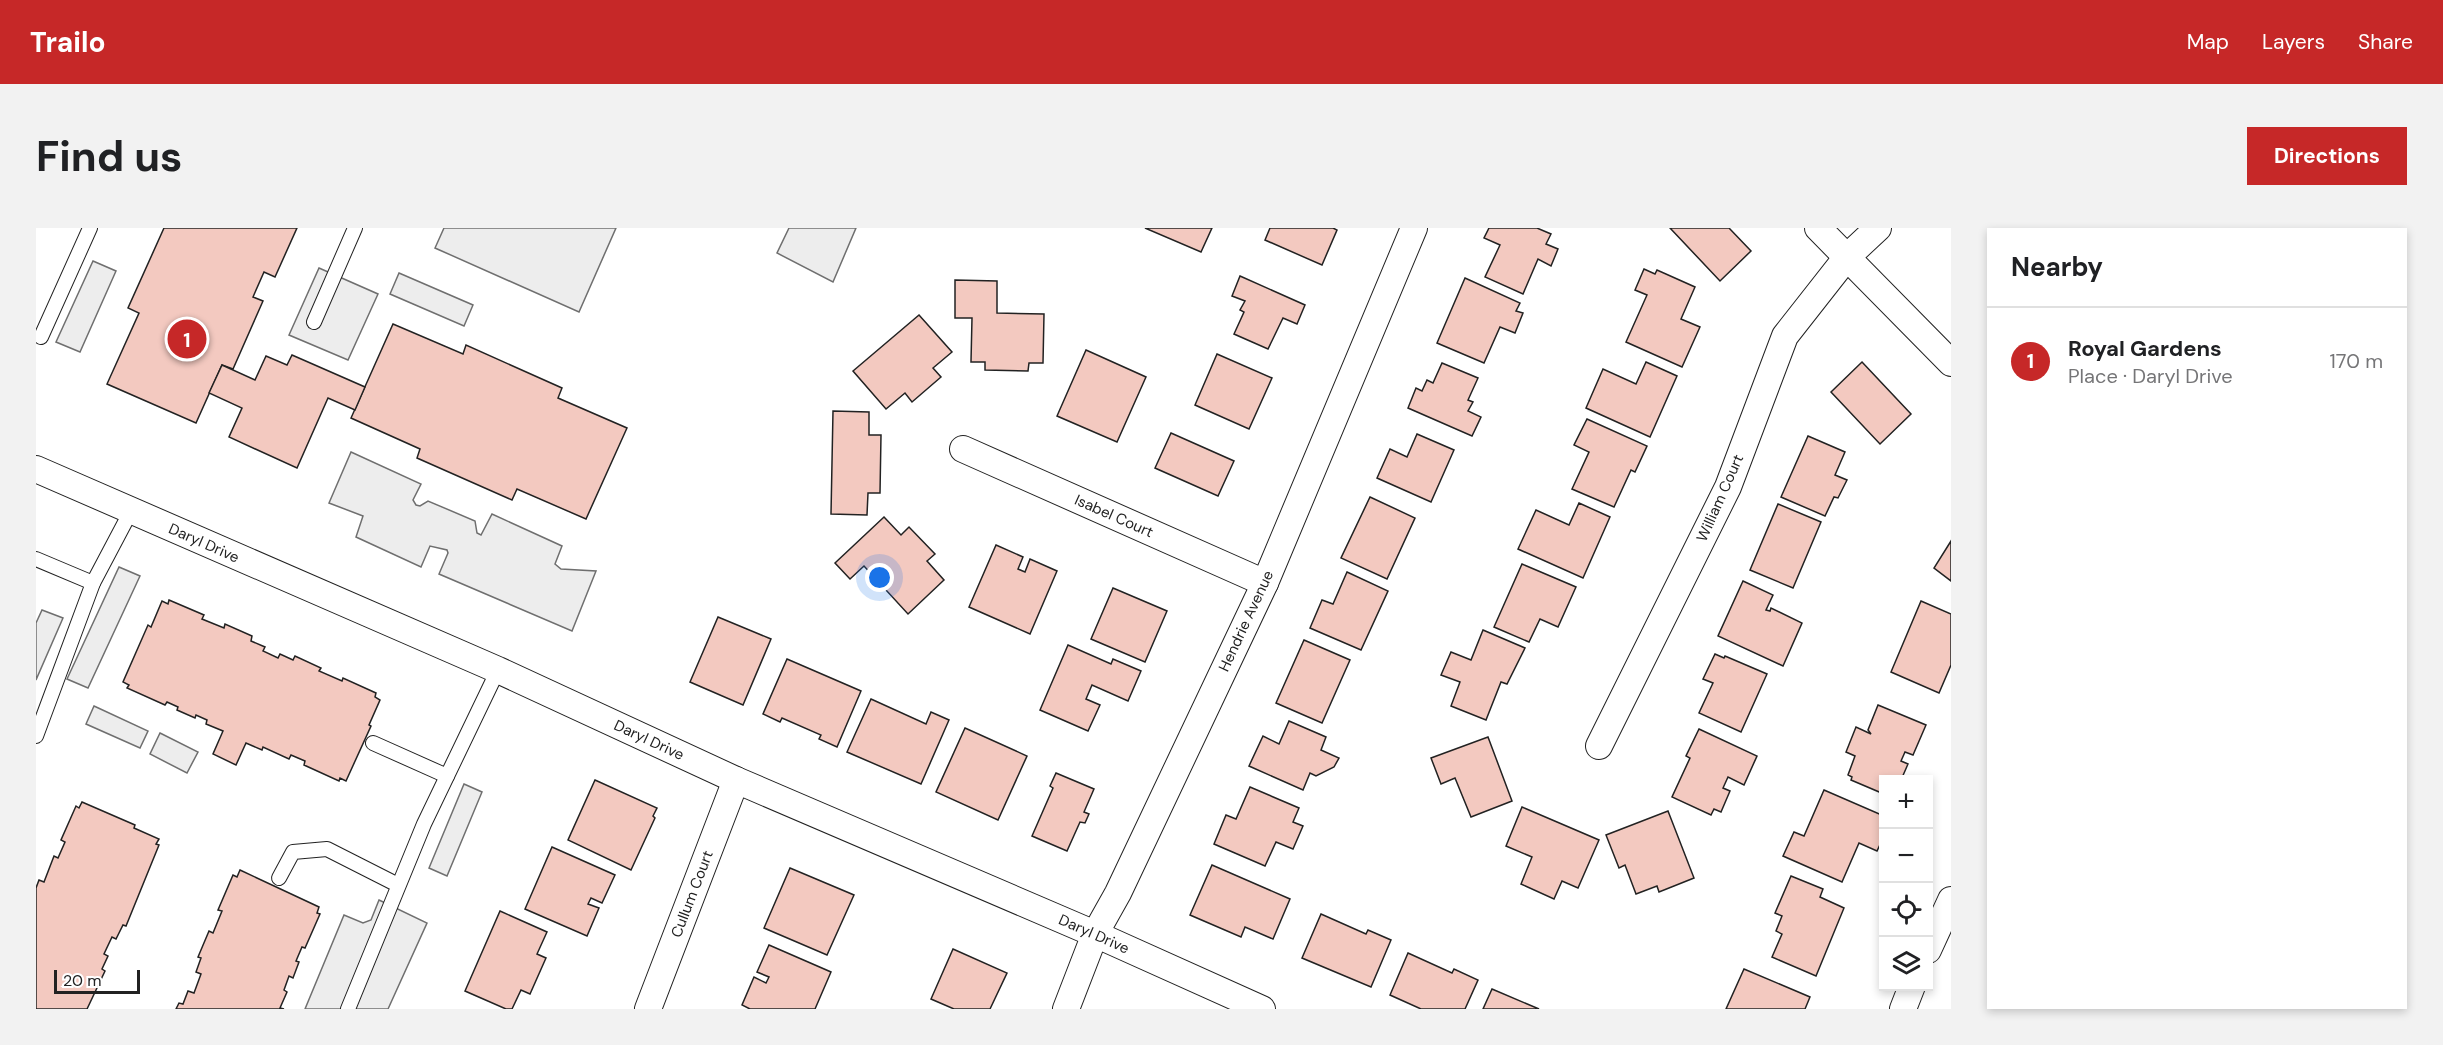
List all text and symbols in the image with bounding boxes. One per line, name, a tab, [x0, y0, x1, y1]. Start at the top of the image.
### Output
text: Trailo	[30, 24, 106, 61]
text: Map	[2187, 28, 2229, 56]
text: Layers	[2262, 28, 2325, 56]
text: Share	[2358, 28, 2413, 56]
button: Directions	[2247, 127, 2407, 185]
text: Find us	[36, 129, 182, 184]
text: Nearby	[2011, 250, 2103, 284]
pin: 1	[168, 316, 206, 362]
text: Royal Gardens	[2068, 334, 2222, 363]
text: 1	[2027, 348, 2034, 374]
text: 170 m	[2330, 348, 2383, 374]
text: Place · Daryl Drive	[2068, 363, 2233, 389]
street label: William Court	[1692, 451, 1748, 545]
street label: Isabel Court	[1072, 490, 1157, 542]
street label: Daryl Drive	[166, 519, 242, 567]
your location	[865, 563, 894, 592]
street label: Hendrie Avenue	[1214, 567, 1278, 675]
street label: Daryl Drive	[611, 715, 687, 765]
map controls	[1879, 775, 1933, 991]
button: +	[1879, 775, 1933, 829]
button: −	[1879, 829, 1933, 883]
street label: Cullum Court	[666, 848, 718, 940]
button: locate	[1879, 883, 1933, 937]
street label: Daryl Drive	[1056, 910, 1132, 958]
button: layers	[1879, 937, 1933, 991]
scale bar	[54, 967, 140, 994]
text: 20 m	[63, 970, 102, 991]

